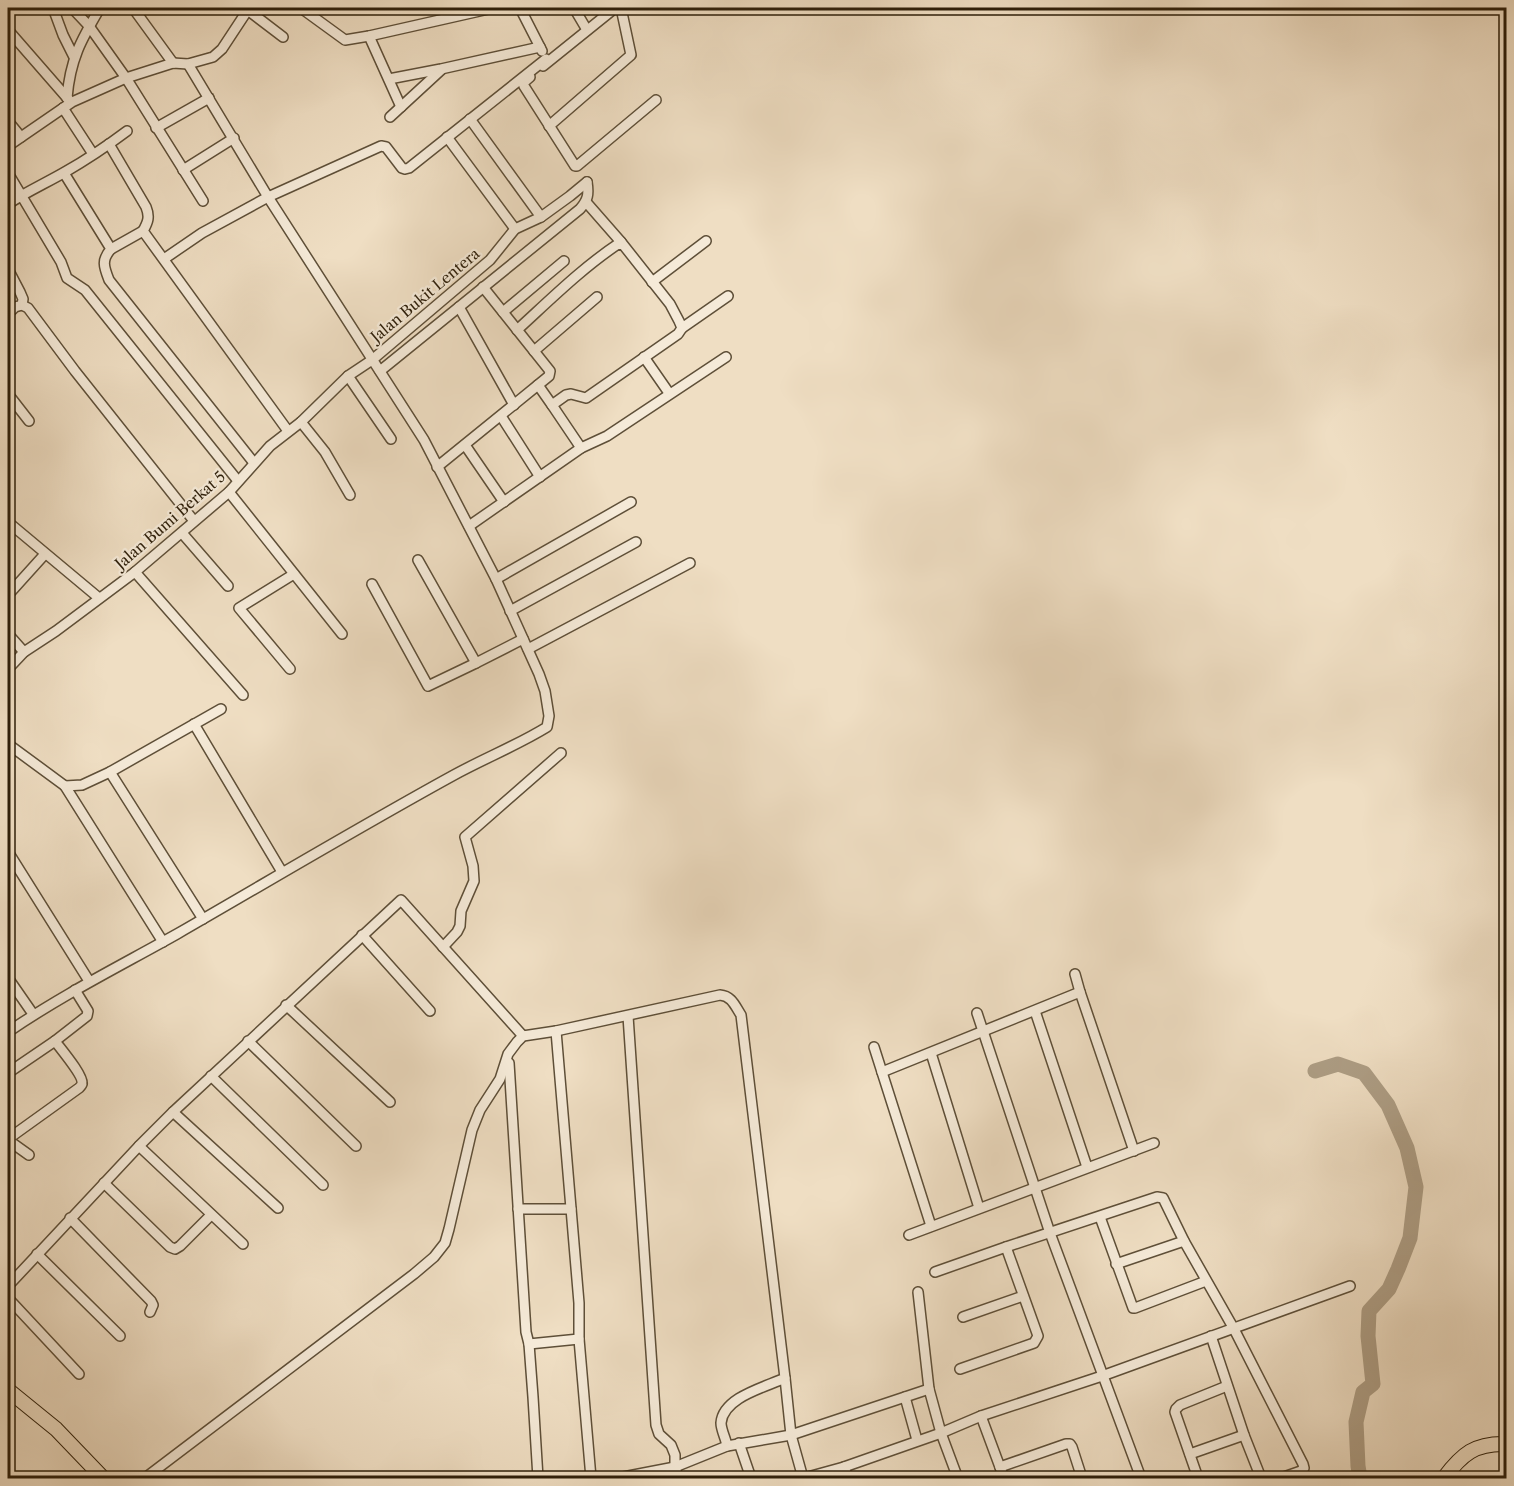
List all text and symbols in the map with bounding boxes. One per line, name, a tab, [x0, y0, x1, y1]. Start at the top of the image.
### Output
street label: Jalan Bukit Lentera	[365, 244, 483, 347]
street label: Jalan Bumi Berkat 5	[109, 467, 229, 574]

